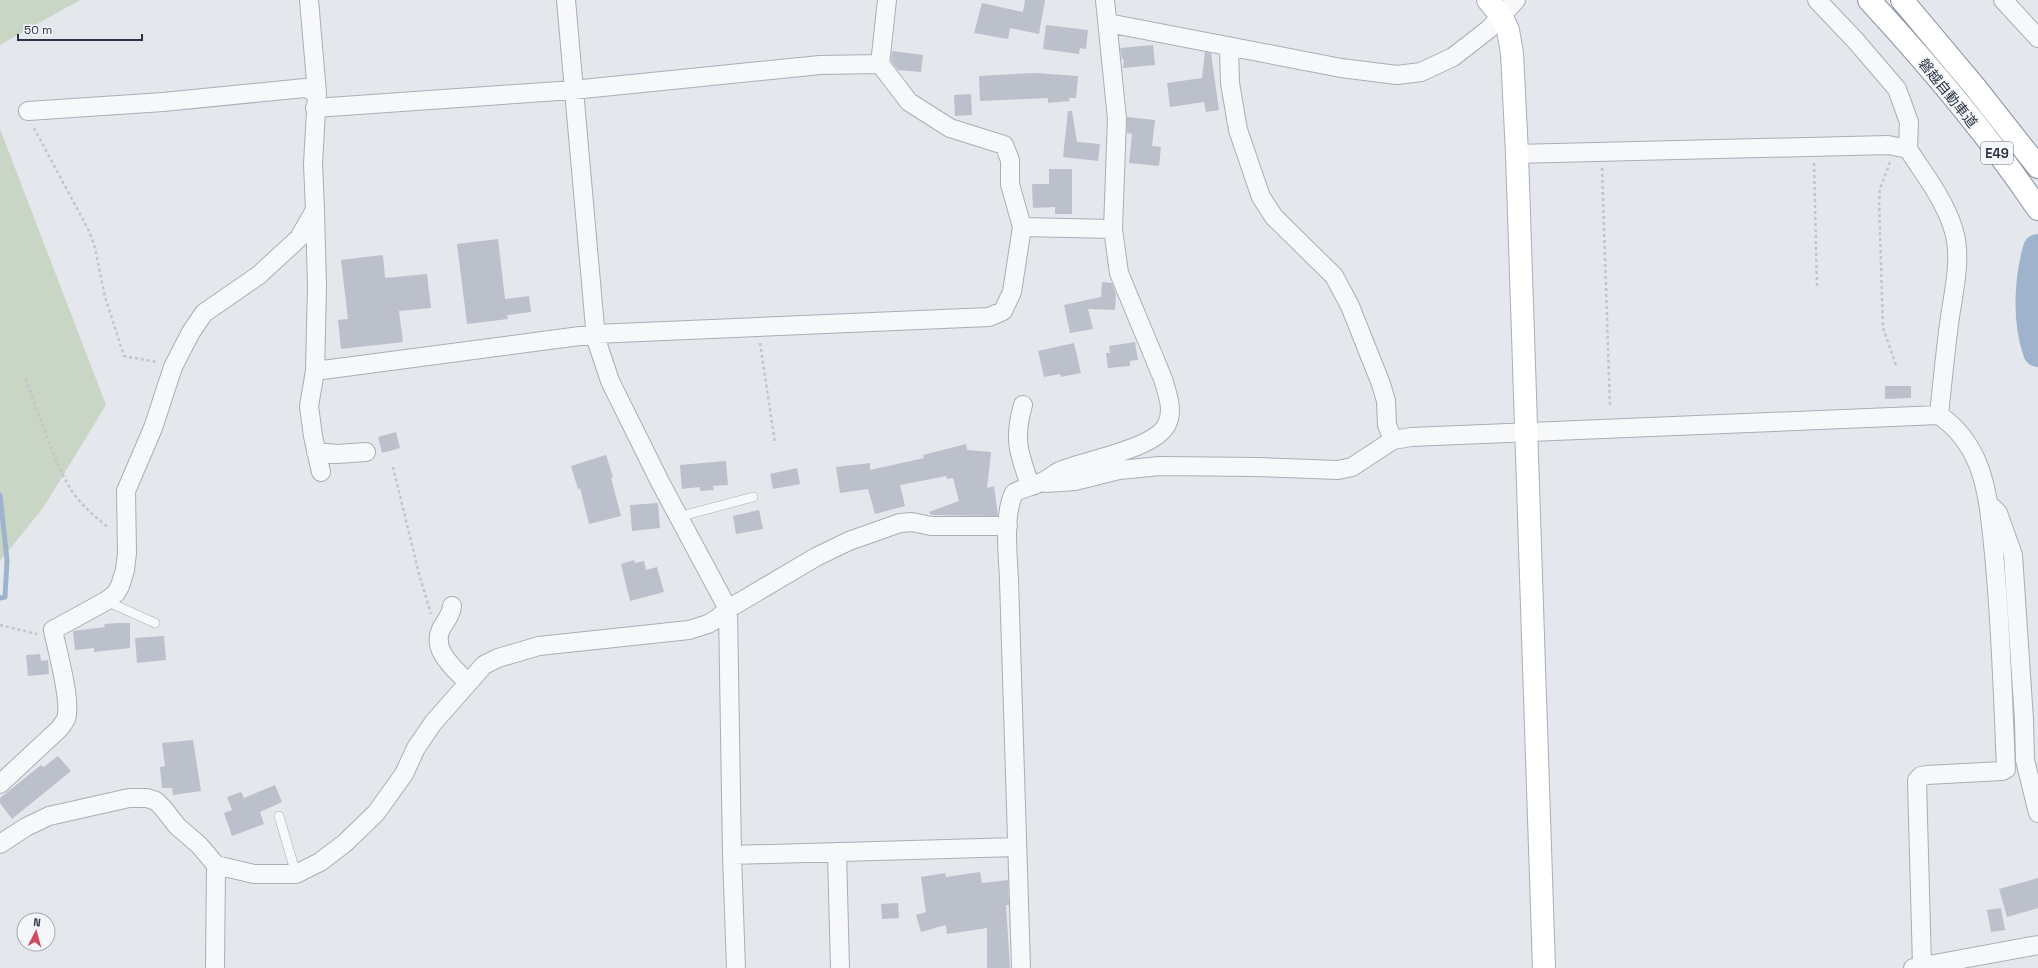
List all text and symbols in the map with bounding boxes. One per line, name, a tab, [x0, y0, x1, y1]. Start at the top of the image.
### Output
scale bar	[18, 16, 142, 42]
text: 50 m	[24, 22, 52, 38]
street label: 磐越自動車道	[1915, 55, 1981, 131]
road number: E49	[1981, 142, 2013, 164]
north arrow	[16, 912, 56, 952]
text: N	[33, 915, 41, 929]

